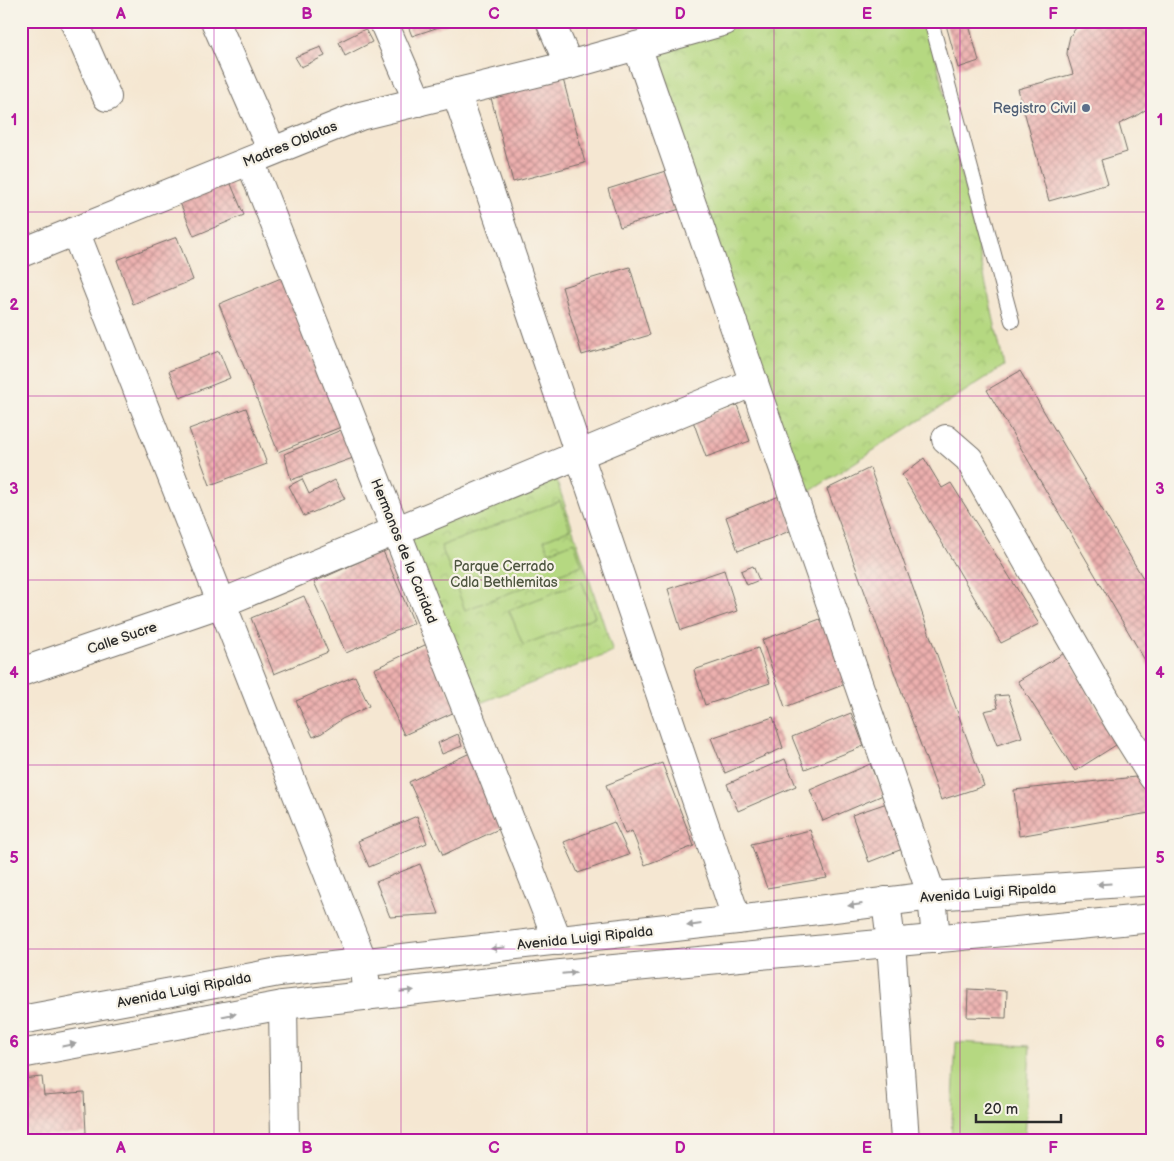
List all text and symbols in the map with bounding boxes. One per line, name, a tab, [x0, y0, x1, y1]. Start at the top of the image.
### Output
text: A	[115, 5, 126, 24]
text: B	[301, 5, 313, 24]
text: C	[488, 5, 500, 24]
text: D	[674, 5, 686, 24]
text: E	[862, 5, 872, 24]
text: F	[1048, 5, 1058, 24]
place label: Registro Civil	[993, 100, 1076, 117]
marker: Registro Civil	[1080, 102, 1092, 114]
text: 1	[11, 111, 17, 130]
text: 1	[1157, 111, 1163, 130]
street label: Madres Oblatas	[240, 117, 340, 171]
text: 2	[9, 296, 19, 315]
text: 2	[1155, 296, 1165, 315]
street label: Hermanos de la Caridad	[367, 476, 441, 626]
text: 3	[9, 480, 19, 499]
text: 3	[1155, 480, 1165, 499]
park label: Parque Cerrado Cdla Bethlemitas	[450, 558, 558, 591]
street label: Calle Sucre	[85, 618, 159, 658]
text: 4	[9, 664, 19, 683]
text: 4	[1155, 664, 1165, 683]
text: 5	[9, 849, 19, 868]
text: 5	[1155, 849, 1165, 868]
street label: Avenida Luigi Ripalda	[919, 880, 1057, 906]
one-way arrow	[1096, 881, 1112, 889]
one-way arrow	[847, 901, 863, 909]
one-way arrow	[686, 921, 702, 929]
street label: Avenida Luigi Ripalda	[516, 922, 654, 954]
one-way arrow	[489, 944, 505, 952]
street label: Avenida Luigi Ripalda	[115, 969, 253, 1011]
one-way arrow	[561, 969, 577, 977]
one-way arrow	[400, 987, 416, 995]
one-way arrow	[221, 1011, 237, 1019]
text: 6	[9, 1033, 19, 1052]
text: 6	[1155, 1033, 1165, 1052]
one-way arrow	[62, 1040, 78, 1048]
scale bar	[976, 1091, 1062, 1123]
text: 20 m	[984, 1100, 1018, 1119]
text: A	[115, 1139, 126, 1158]
text: B	[301, 1139, 313, 1158]
text: C	[488, 1139, 500, 1158]
text: D	[674, 1139, 686, 1158]
text: E	[862, 1139, 872, 1158]
text: F	[1048, 1139, 1058, 1158]

